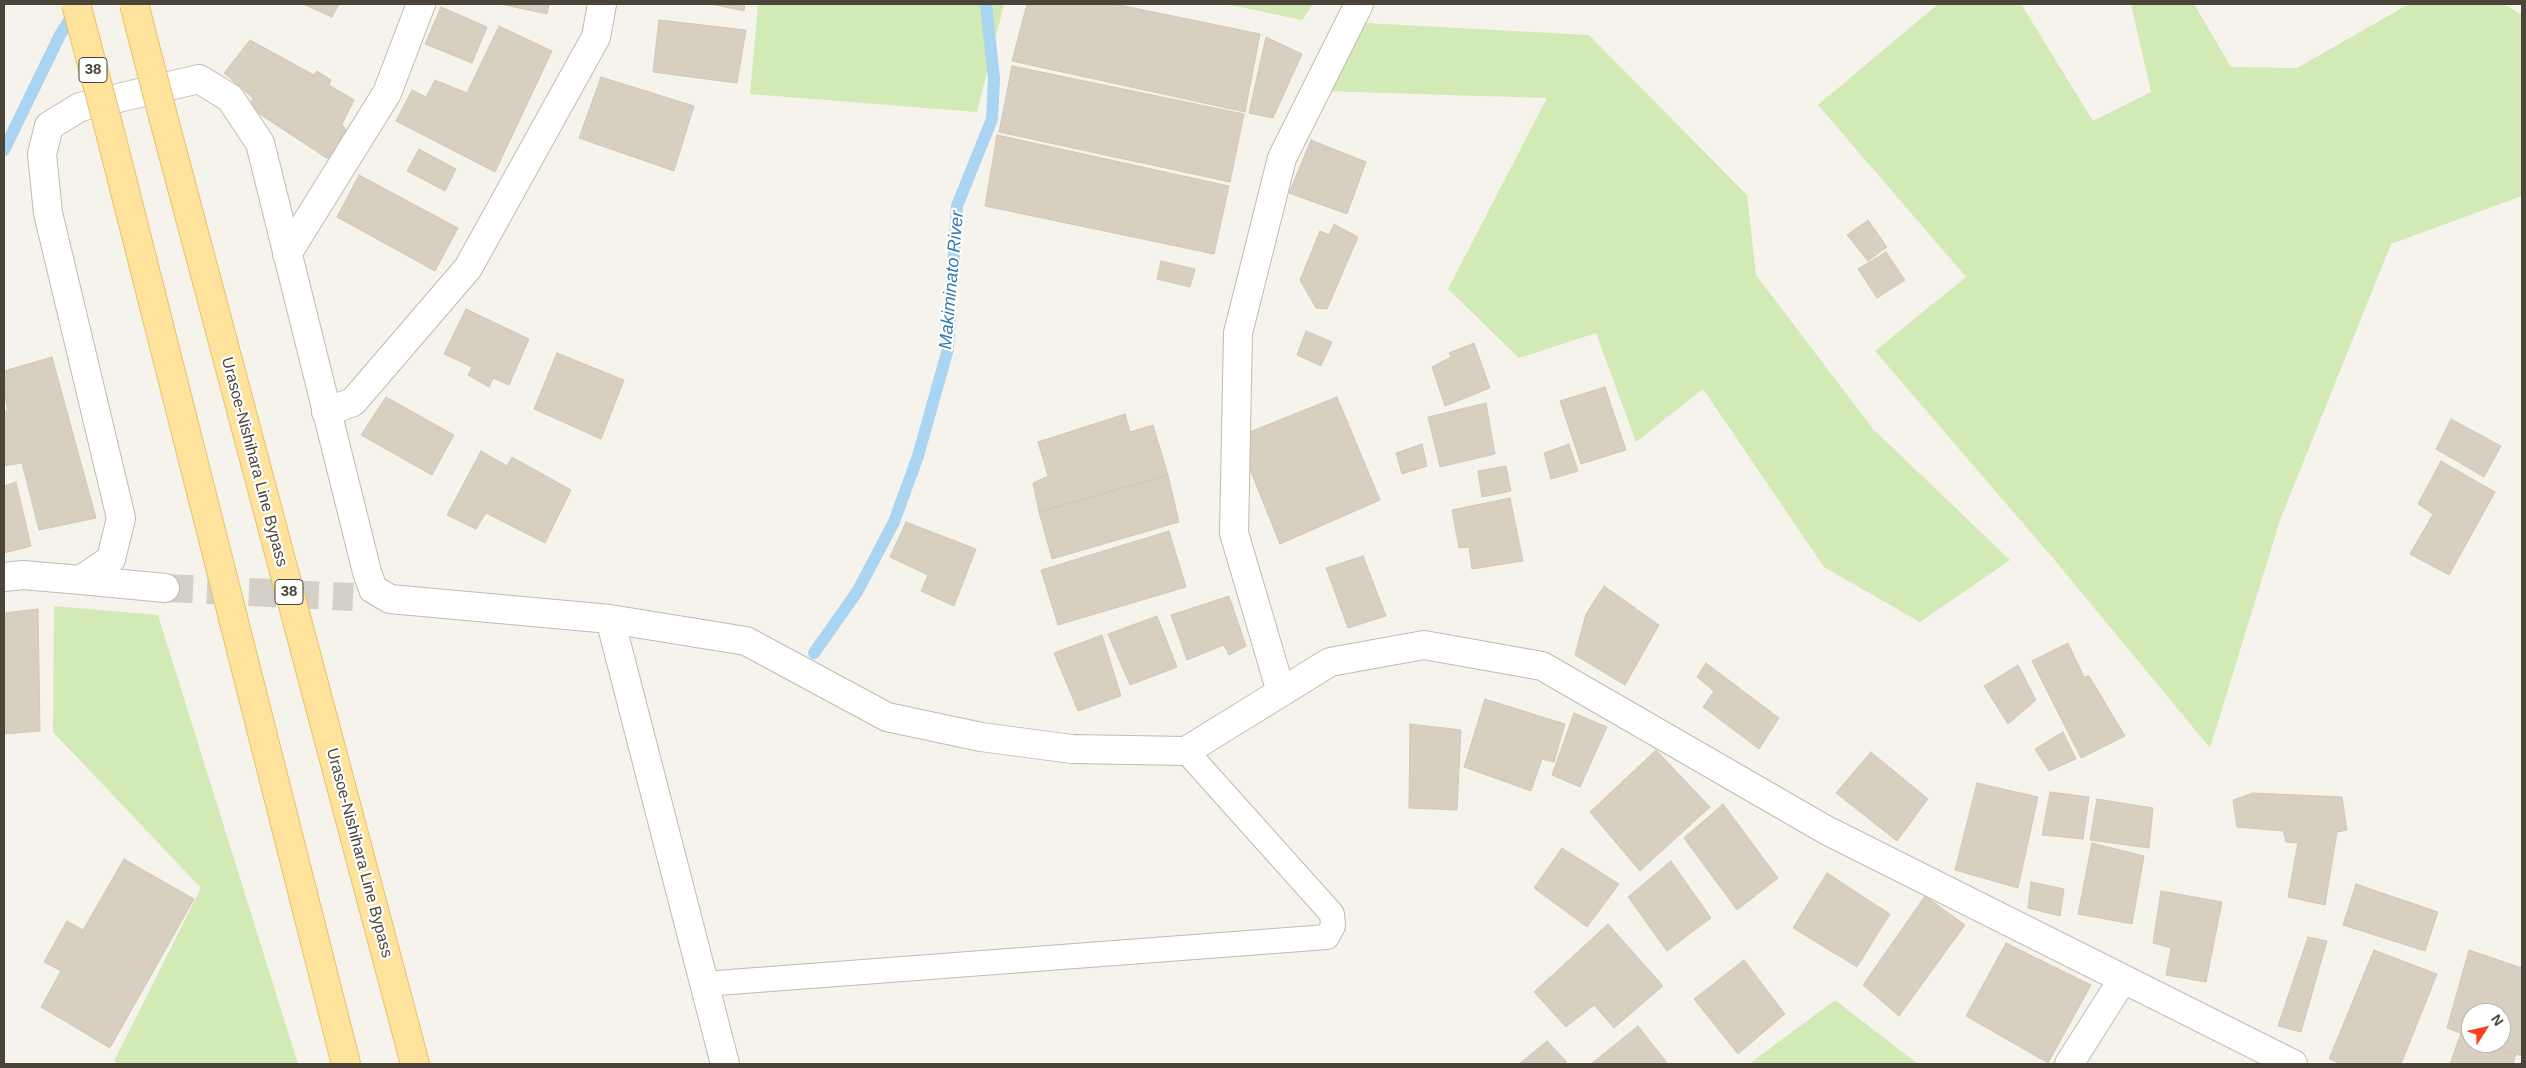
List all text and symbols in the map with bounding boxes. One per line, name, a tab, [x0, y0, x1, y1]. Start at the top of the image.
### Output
road number: 38	[79, 58, 107, 82]
water label: Makiminato River	[935, 210, 969, 350]
street label: Urasoe-Nishihara Line Bypass	[217, 355, 291, 569]
road number: 38	[275, 580, 303, 604]
street label: Urasoe-Nishihara Line Bypass	[322, 746, 396, 960]
north arrow	[2461, 1003, 2511, 1053]
text: N	[2488, 1011, 2507, 1029]

